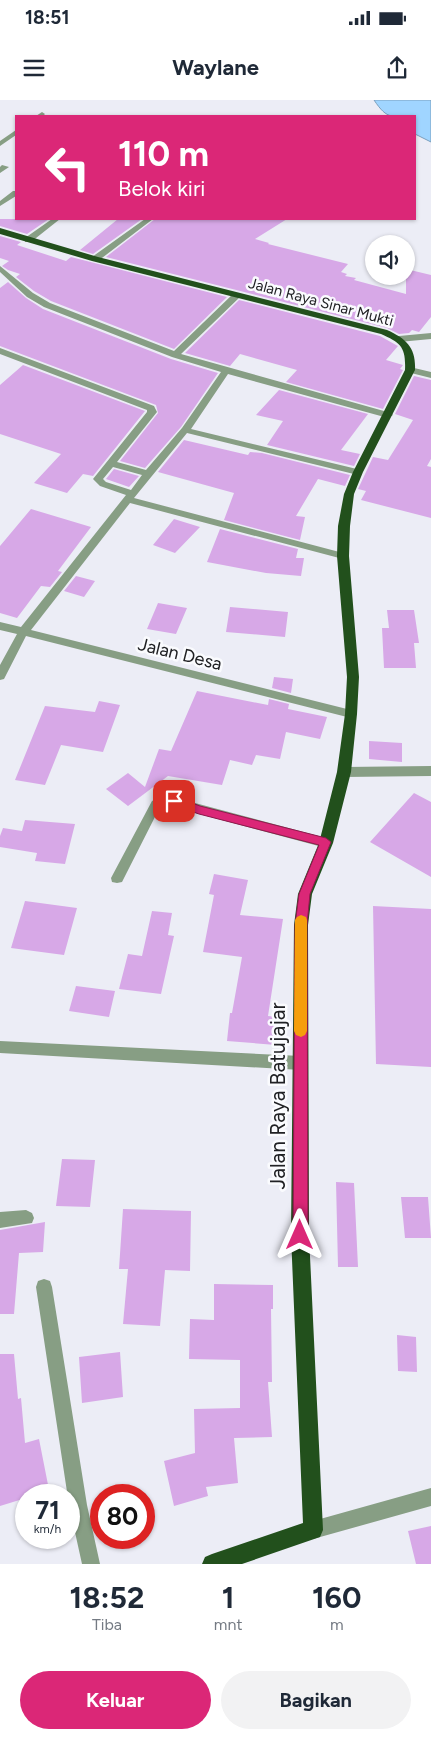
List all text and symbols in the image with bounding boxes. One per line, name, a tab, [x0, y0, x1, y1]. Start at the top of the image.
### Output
text: 18:51	[25, 6, 69, 29]
icon: menu	[20, 54, 48, 82]
text: Waylane	[172, 54, 259, 81]
icon: share	[383, 54, 411, 82]
text: 110 m	[118, 133, 209, 175]
icon: left	[35, 135, 100, 200]
text: Belok kiri	[118, 175, 205, 202]
map controls	[365, 235, 415, 285]
button: sound	[365, 235, 415, 285]
street label: Jalan Raya Sinar Mukti	[247, 274, 395, 330]
street label: Jalan Desa	[136, 633, 224, 675]
pin	[153, 780, 195, 822]
icon: arrive	[160, 787, 188, 815]
street label: Jalan Raya Batujajar	[265, 1002, 290, 1190]
position arrow	[273, 1208, 325, 1260]
speed limit sign: 80	[90, 1484, 155, 1549]
text: 71	[35, 1495, 60, 1525]
text: km/h	[34, 1522, 61, 1536]
text: 18:52	[70, 1579, 144, 1616]
text: 1	[222, 1579, 234, 1616]
text: 160	[312, 1579, 361, 1616]
text: Tiba	[92, 1615, 122, 1634]
text: mnt	[214, 1615, 242, 1634]
text: m	[330, 1615, 344, 1634]
button: Keluar	[20, 1671, 211, 1729]
button: Bagikan	[221, 1671, 411, 1729]

